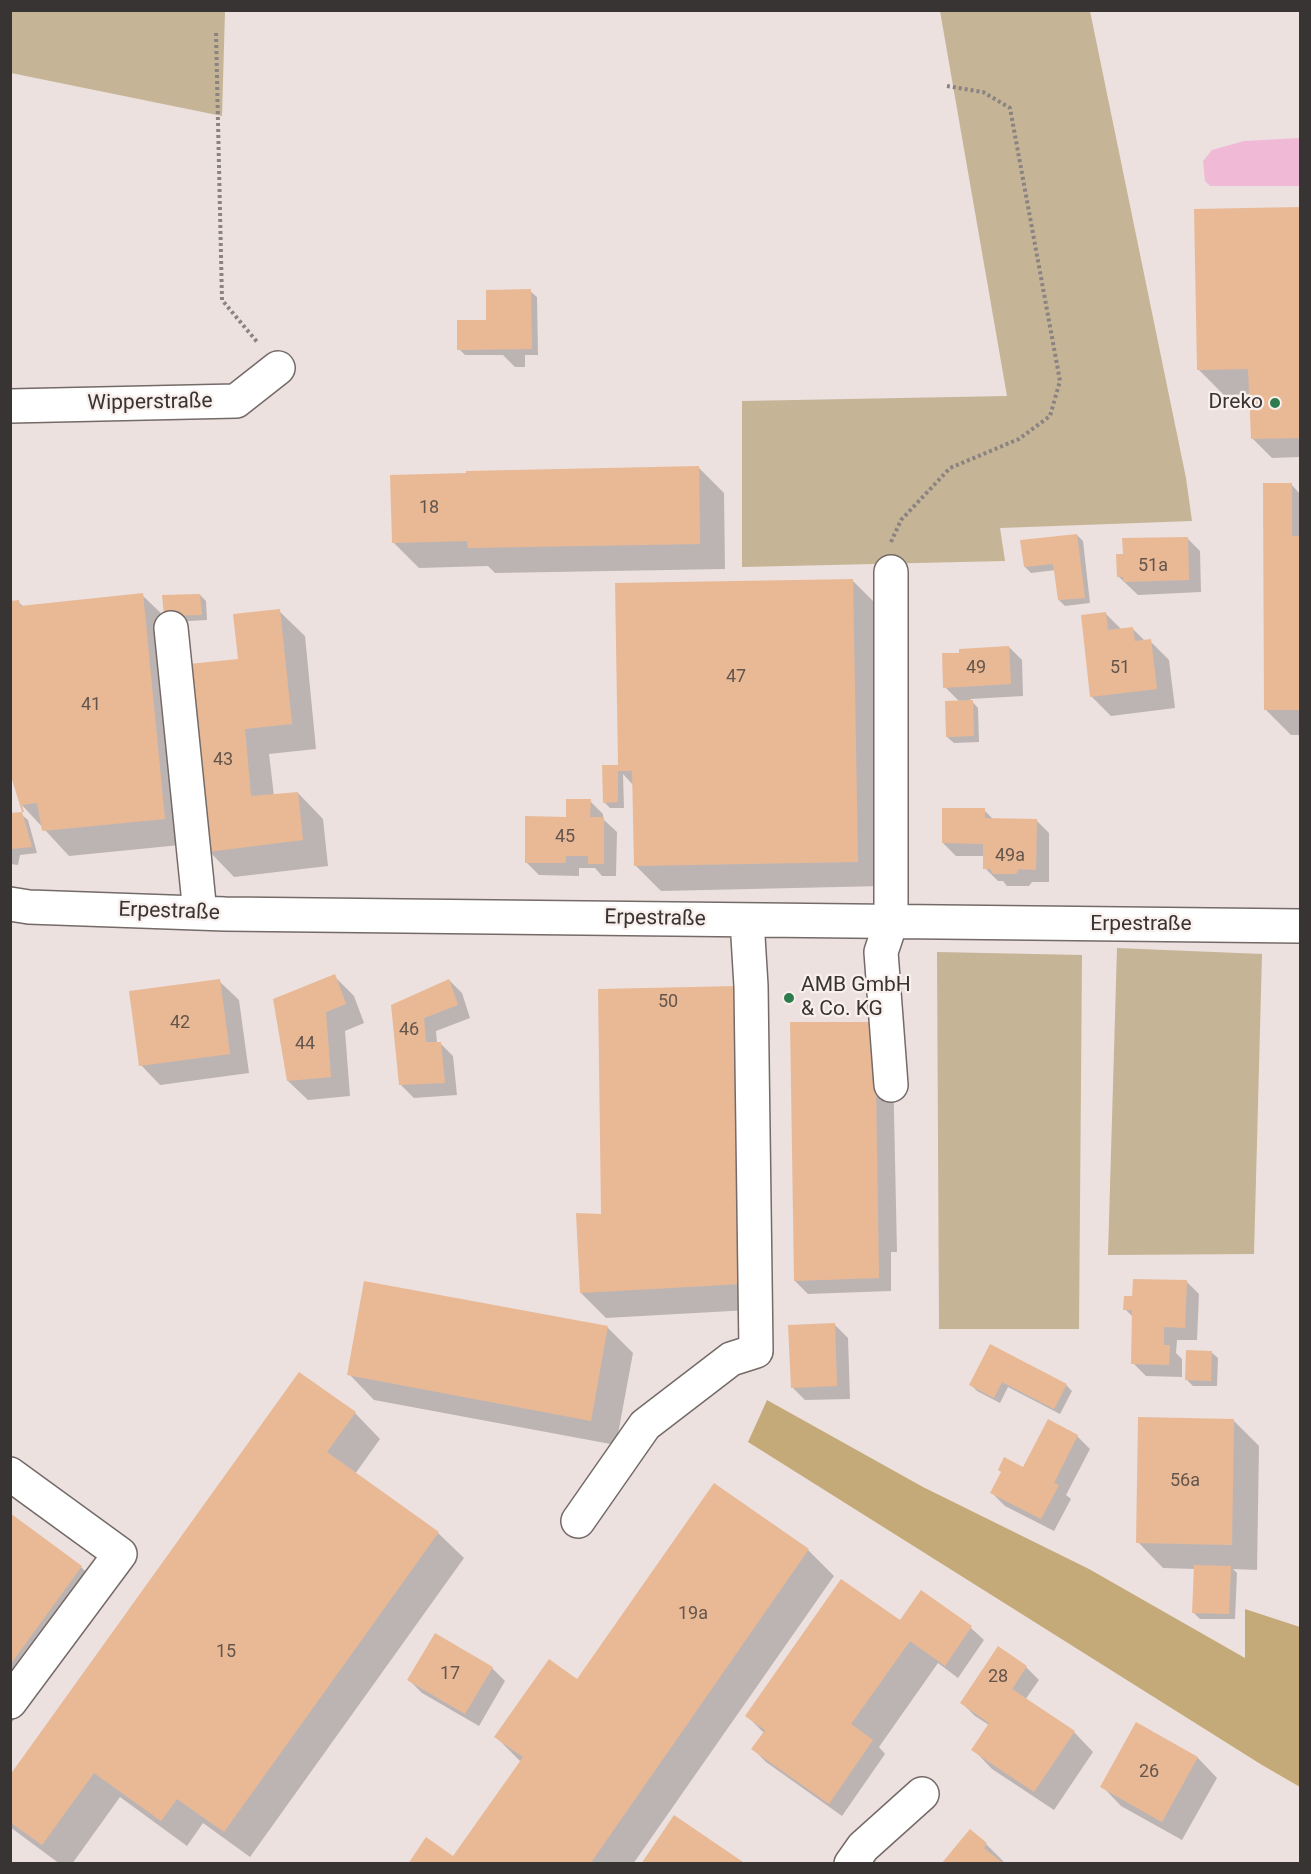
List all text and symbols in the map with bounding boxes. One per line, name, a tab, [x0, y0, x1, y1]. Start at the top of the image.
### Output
street label: Wipperstraße	[87, 389, 213, 417]
place label: Dreko	[1209, 390, 1263, 416]
marker: Dreko	[1268, 396, 1282, 410]
house number: 18	[419, 497, 439, 519]
house number: 51a	[1138, 555, 1168, 577]
house number: 49	[966, 657, 986, 679]
house number: 51	[1110, 657, 1130, 679]
house number: 47	[726, 666, 746, 688]
house number: 41	[81, 694, 101, 716]
house number: 43	[213, 749, 233, 771]
house number: 45	[555, 826, 575, 848]
house number: 49a	[995, 845, 1025, 867]
street label: Erpestraße	[118, 898, 220, 926]
street label: Erpestraße	[604, 906, 706, 932]
street label: Erpestraße	[1090, 912, 1192, 938]
place label: AMB GmbH & Co. KG	[801, 973, 911, 1023]
house number: 50	[658, 991, 678, 1013]
marker: AMB GmbH & Co. KG	[782, 991, 796, 1005]
house number: 42	[170, 1012, 190, 1034]
house number: 46	[399, 1019, 419, 1041]
house number: 44	[295, 1033, 315, 1055]
house number: 56a	[1170, 1470, 1200, 1492]
house number: 19a	[678, 1603, 708, 1625]
house number: 15	[216, 1641, 236, 1663]
house number: 17	[440, 1663, 460, 1685]
house number: 28	[988, 1666, 1008, 1688]
house number: 26	[1139, 1761, 1159, 1783]

